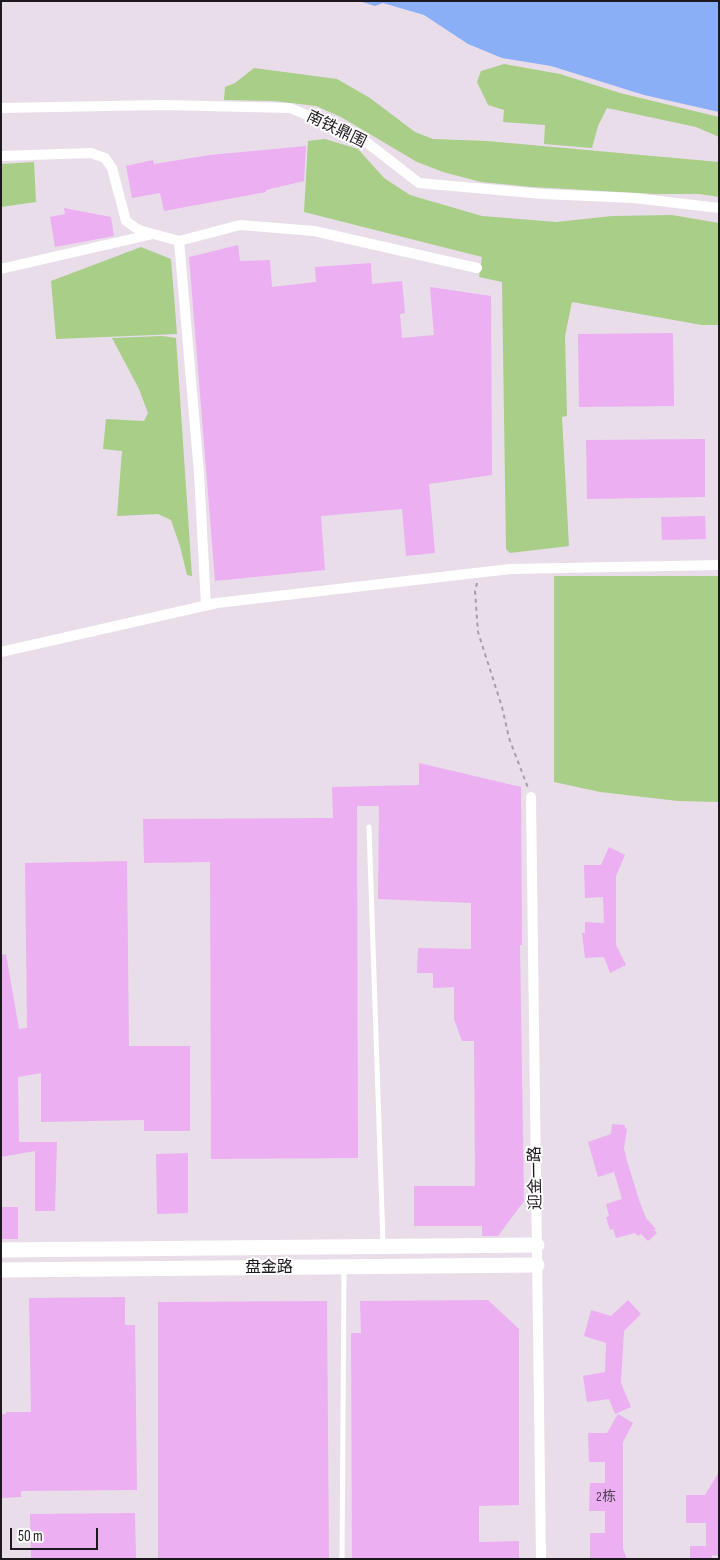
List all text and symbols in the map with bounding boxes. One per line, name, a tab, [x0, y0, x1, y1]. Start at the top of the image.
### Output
street label: 南铁鼎围	[303, 107, 369, 153]
street label: 迎金一路	[526, 1146, 546, 1210]
street label: 盘金路	[245, 1258, 293, 1278]
house number: 2栋	[596, 1489, 616, 1505]
scale bar	[12, 1518, 100, 1550]
text: 50 m	[18, 1527, 43, 1546]

